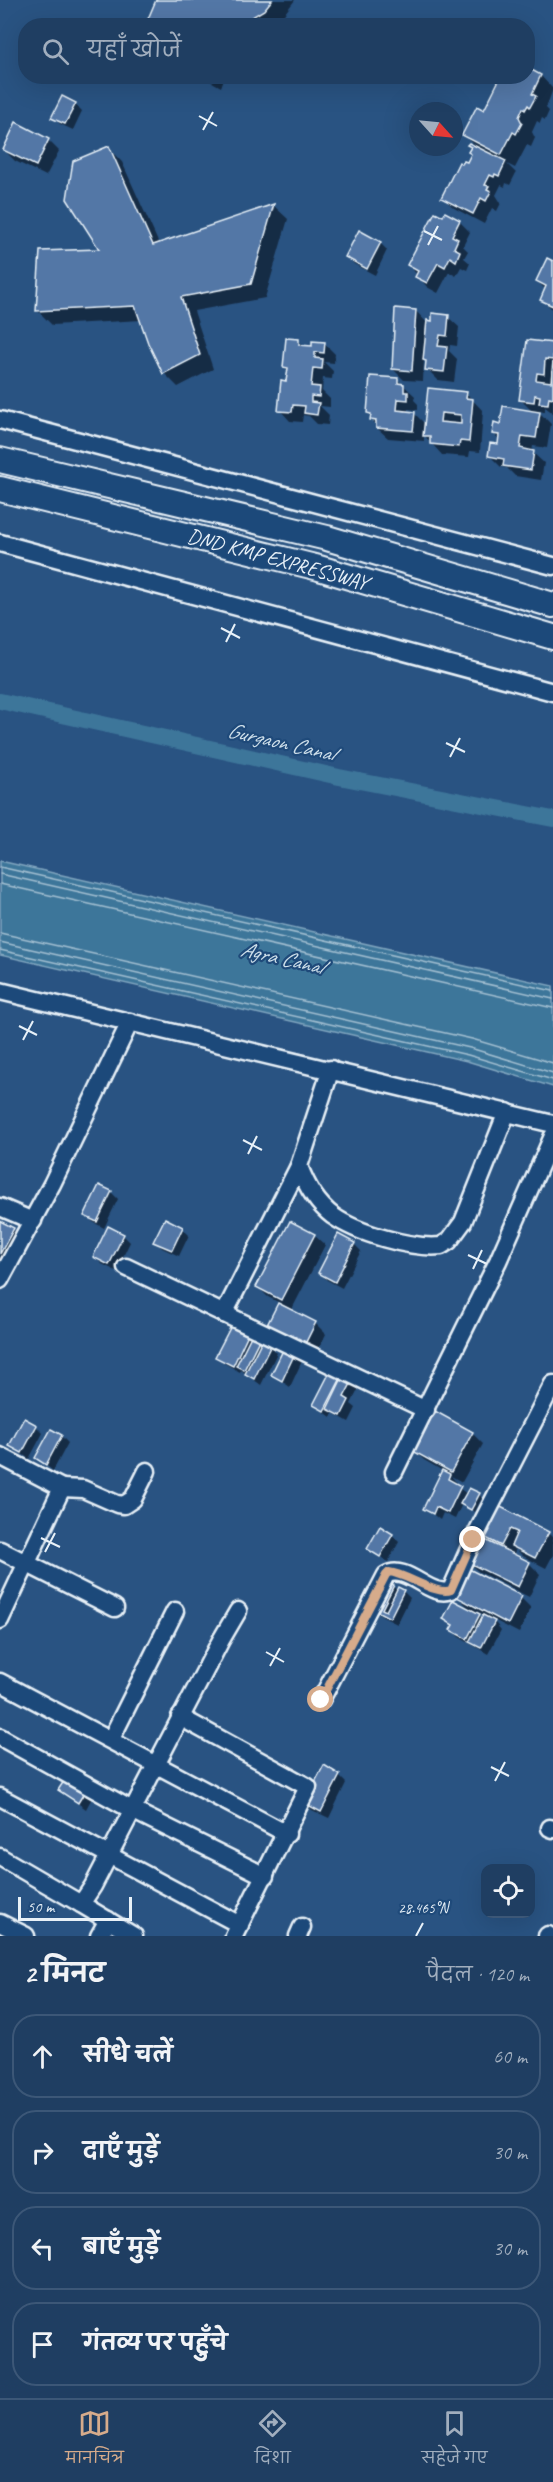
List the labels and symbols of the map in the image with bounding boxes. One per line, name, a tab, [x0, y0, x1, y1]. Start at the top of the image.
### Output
north arrow	[409, 102, 463, 156]
street label: DND KMP EXPRESSWAY	[185, 522, 375, 597]
water label: Gurgaon Canal	[225, 716, 344, 769]
water label: Agra Canal	[238, 935, 333, 983]
route end	[459, 1526, 485, 1552]
route start	[307, 1686, 333, 1712]
scale bar	[18, 1894, 132, 1922]
text: 28.465°N	[398, 1899, 451, 1918]

